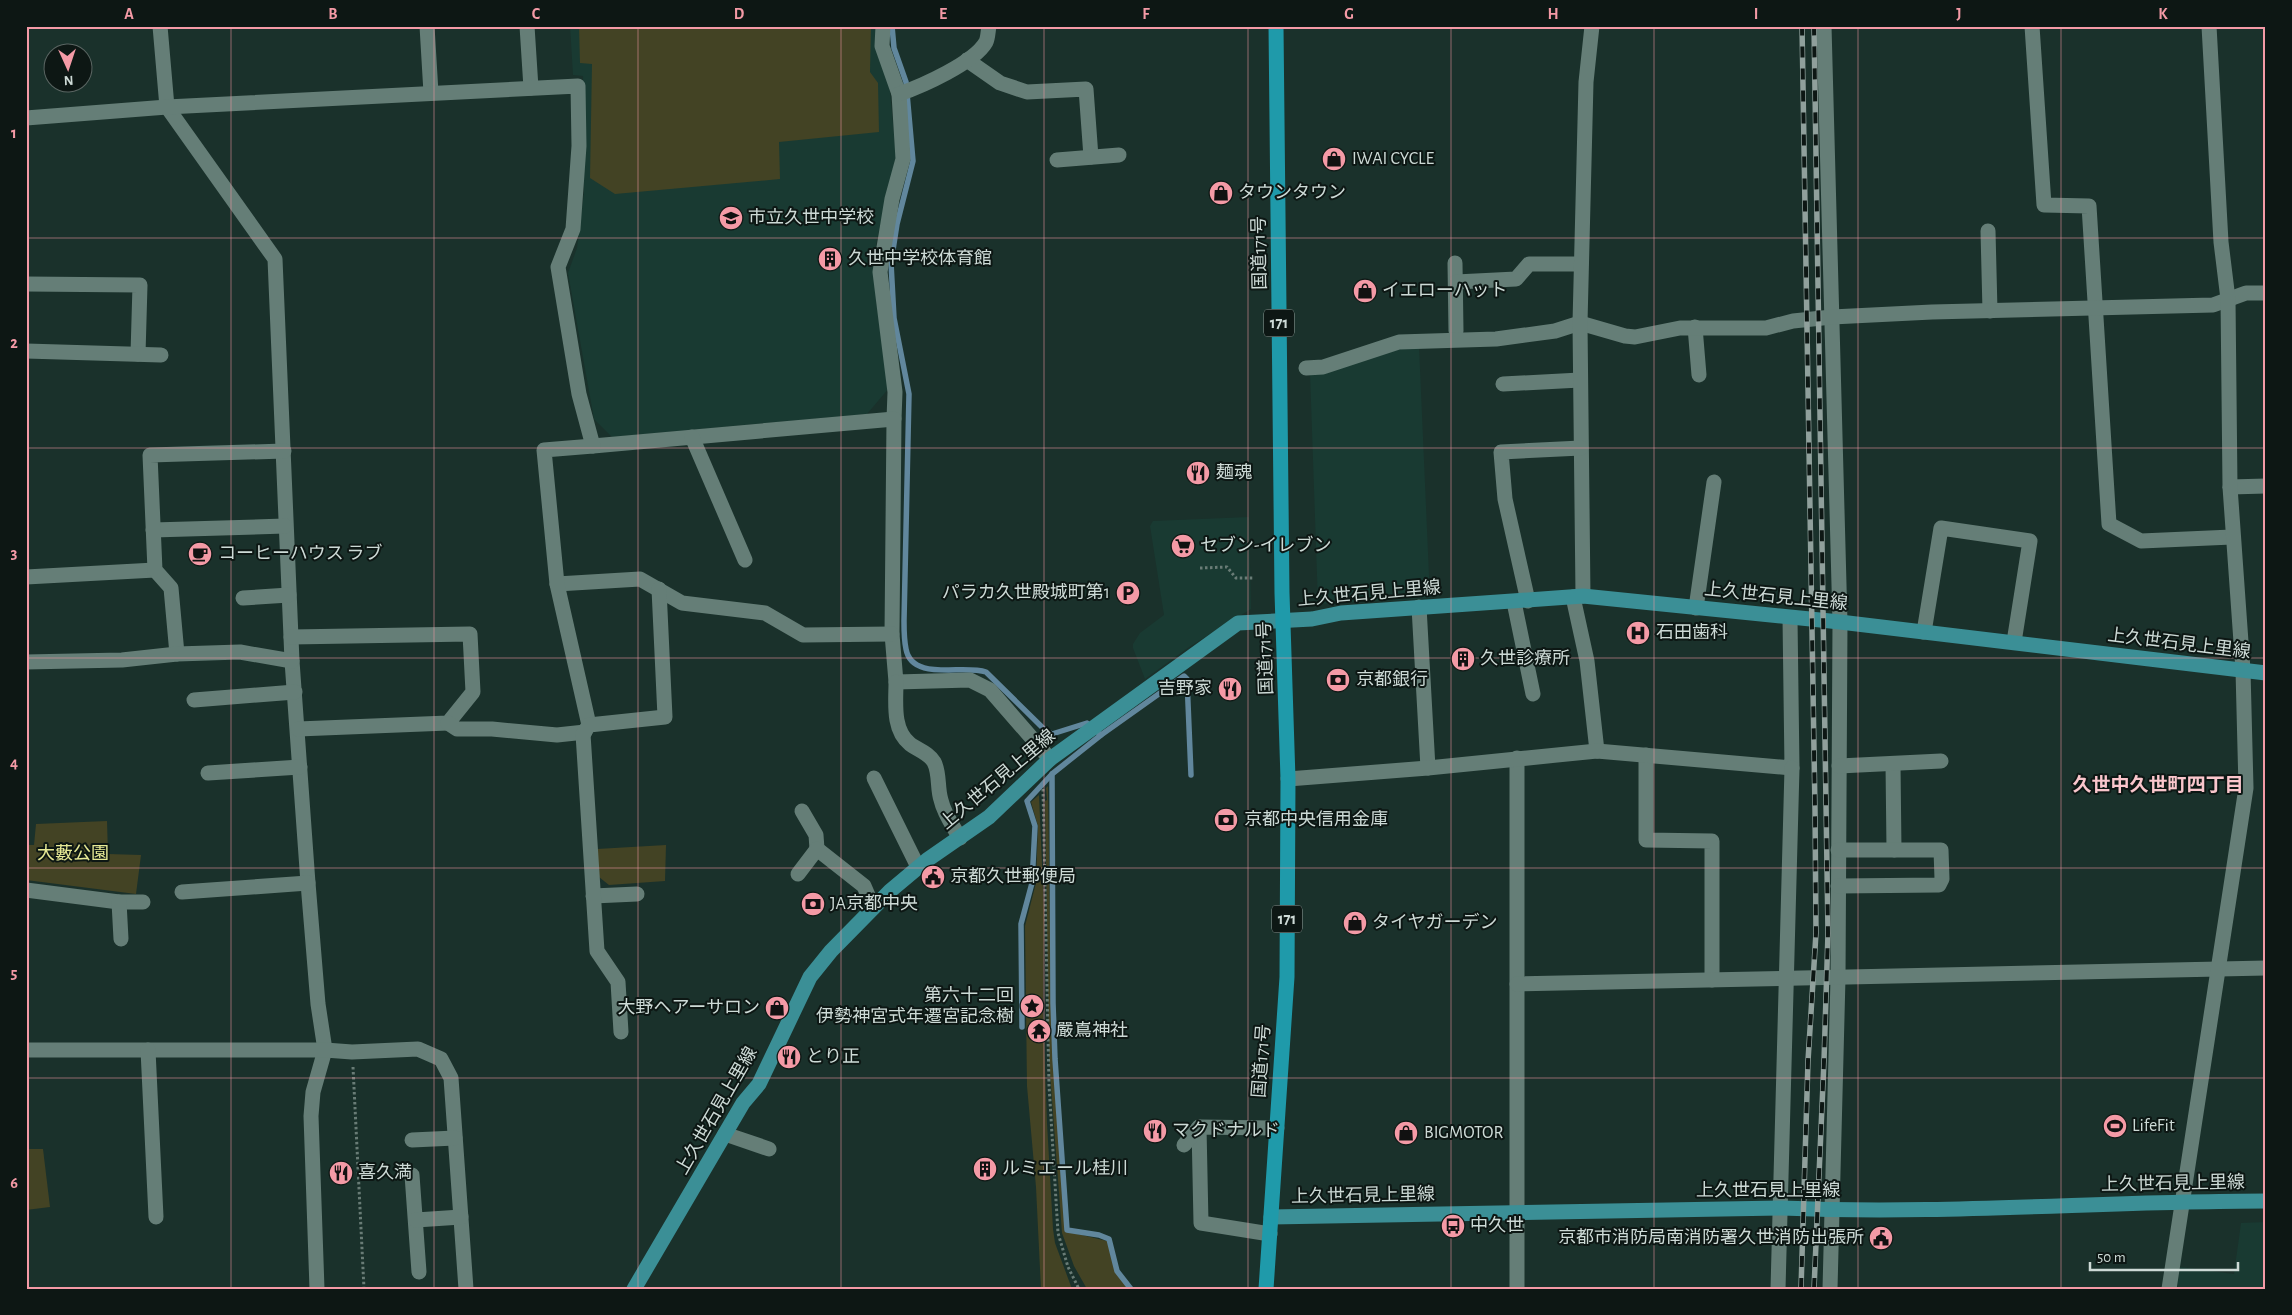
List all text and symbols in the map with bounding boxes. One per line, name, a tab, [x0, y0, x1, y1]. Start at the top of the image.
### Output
text: A	[124, 6, 134, 22]
text: B	[328, 6, 338, 22]
text: C	[532, 6, 541, 22]
text: D	[734, 6, 745, 22]
text: E	[939, 6, 947, 22]
text: F	[1142, 6, 1150, 22]
text: G	[1344, 6, 1354, 22]
text: H	[1547, 6, 1559, 22]
text: I	[1754, 6, 1758, 22]
text: J	[1956, 6, 1962, 22]
text: K	[2158, 6, 2168, 22]
north arrow	[42, 42, 92, 92]
text: N	[63, 73, 74, 87]
text: 1	[11, 125, 17, 141]
shop icon: IWAI CYCLE	[1321, 146, 1347, 172]
place label: IWAI CYCLE	[1352, 150, 1434, 168]
shop icon: タウンタウン	[1208, 180, 1234, 206]
place label: タウンタウン	[1238, 183, 1346, 202]
school or university icon: 市立久世中学校	[718, 205, 744, 231]
place label: 市立久世中学校	[748, 207, 874, 227]
street label: 国道171号	[1248, 216, 1270, 290]
building icon: 久世中学校体育館	[817, 246, 843, 272]
place label: 久世中学校体育館	[848, 248, 992, 268]
shop icon: イエローハット	[1352, 278, 1378, 304]
place label: イエローハット	[1382, 281, 1507, 300]
road number: 171	[1264, 309, 1294, 336]
text: 2	[10, 335, 18, 351]
restaurant icon: 麺魂	[1185, 460, 1211, 486]
place label: 麺魂	[1216, 463, 1252, 482]
supermarket icon: セブン-イレブン	[1170, 533, 1196, 559]
place label: セブン-イレブン	[1200, 535, 1332, 555]
cafe icon: コーヒーハウス ラブ	[187, 541, 213, 567]
place label: コーヒーハウス ラブ	[218, 543, 383, 563]
text: 3	[11, 545, 18, 561]
street label: 上久世石見上里線	[1296, 577, 1442, 609]
street label: 上久世石見上里線	[1703, 579, 1849, 613]
parking icon: パラカ久世殿城町第1	[1115, 580, 1141, 606]
place label: パラカ久世殿城町第1	[942, 582, 1110, 602]
hospital icon: 石田歯科	[1625, 620, 1651, 646]
street label: 国道171号	[1254, 621, 1276, 695]
place label: 石田歯科	[1656, 623, 1728, 642]
street label: 上久世石見上里線	[2106, 624, 2252, 662]
building icon: 久世診療所	[1450, 646, 1476, 672]
place label: 久世診療所	[1480, 648, 1570, 668]
bank icon: 京都銀行	[1325, 667, 1351, 693]
place label: 京都銀行	[1356, 669, 1428, 689]
restaurant icon: 吉野家	[1217, 676, 1243, 702]
place label: 吉野家	[1158, 679, 1212, 698]
street label: 上久世石見上里線	[936, 725, 1059, 833]
text: 4	[10, 755, 18, 771]
district label: 久世中久世町四丁目	[2072, 774, 2244, 795]
bank icon: 京都中央信用金庫	[1213, 807, 1239, 833]
place label: 京都中央信用金庫	[1244, 810, 1388, 829]
park label: 大藪公園	[37, 844, 109, 863]
public building icon: 京都久世郵便局	[920, 864, 946, 890]
place label: 京都久世郵便局	[950, 866, 1076, 886]
bank icon: JA京都中央	[800, 891, 826, 917]
place label: JA京都中央	[830, 894, 918, 913]
road number: 171	[1272, 906, 1302, 932]
shop icon: タイヤガーデン	[1342, 910, 1368, 936]
place label: タイヤガーデン	[1372, 912, 1497, 932]
text: 5	[11, 965, 18, 981]
place label: 第六十二回 伊勢神宮式年遷宮記念樹	[816, 985, 1014, 1026]
place icon: 第六十二回 伊勢神宮式年遷宮記念樹	[1019, 993, 1045, 1019]
shop icon: 大野ヘアーサロン	[764, 995, 790, 1021]
place label: 大野ヘアーサロン	[617, 998, 760, 1017]
temple icon: 嚴嶌神社	[1026, 1018, 1052, 1044]
place label: 嚴嶌神社	[1056, 1021, 1128, 1040]
street label: 国道171号	[1248, 1023, 1274, 1098]
street label: 上久世石見上里線	[671, 1043, 761, 1178]
restaurant icon: とり正	[776, 1044, 802, 1070]
place label: とり正	[806, 1047, 860, 1066]
sports icon: LifeFit	[2102, 1113, 2128, 1139]
place label: LifeFit	[2132, 1117, 2175, 1135]
restaurant icon: マクドナルド	[1142, 1118, 1168, 1144]
shop icon: BIGMOTOR	[1393, 1120, 1419, 1146]
place label: マクドナルド	[1172, 1121, 1280, 1140]
place label: BIGMOTOR	[1424, 1124, 1503, 1142]
building icon: ルミエール桂川	[972, 1156, 998, 1182]
place label: ルミエール桂川	[1002, 1159, 1128, 1178]
restaurant icon: 喜久満	[328, 1160, 354, 1186]
place label: 喜久満	[358, 1162, 412, 1182]
street label: 上久世石見上里線	[2101, 1172, 2245, 1194]
text: 6	[10, 1175, 18, 1191]
street label: 上久世石見上里線	[1696, 1180, 1840, 1200]
street label: 上久世石見上里線	[1291, 1184, 1435, 1206]
bus stop icon: 中久世	[1440, 1213, 1466, 1239]
place label: 中久世	[1470, 1215, 1524, 1235]
public building icon: 京都市消防局南消防署久世消防出張所	[1868, 1225, 1894, 1251]
place label: 京都市消防局南消防署久世消防出張所	[1558, 1227, 1864, 1247]
scale bar	[2090, 1240, 2237, 1272]
text: 50 m	[2097, 1250, 2126, 1265]

